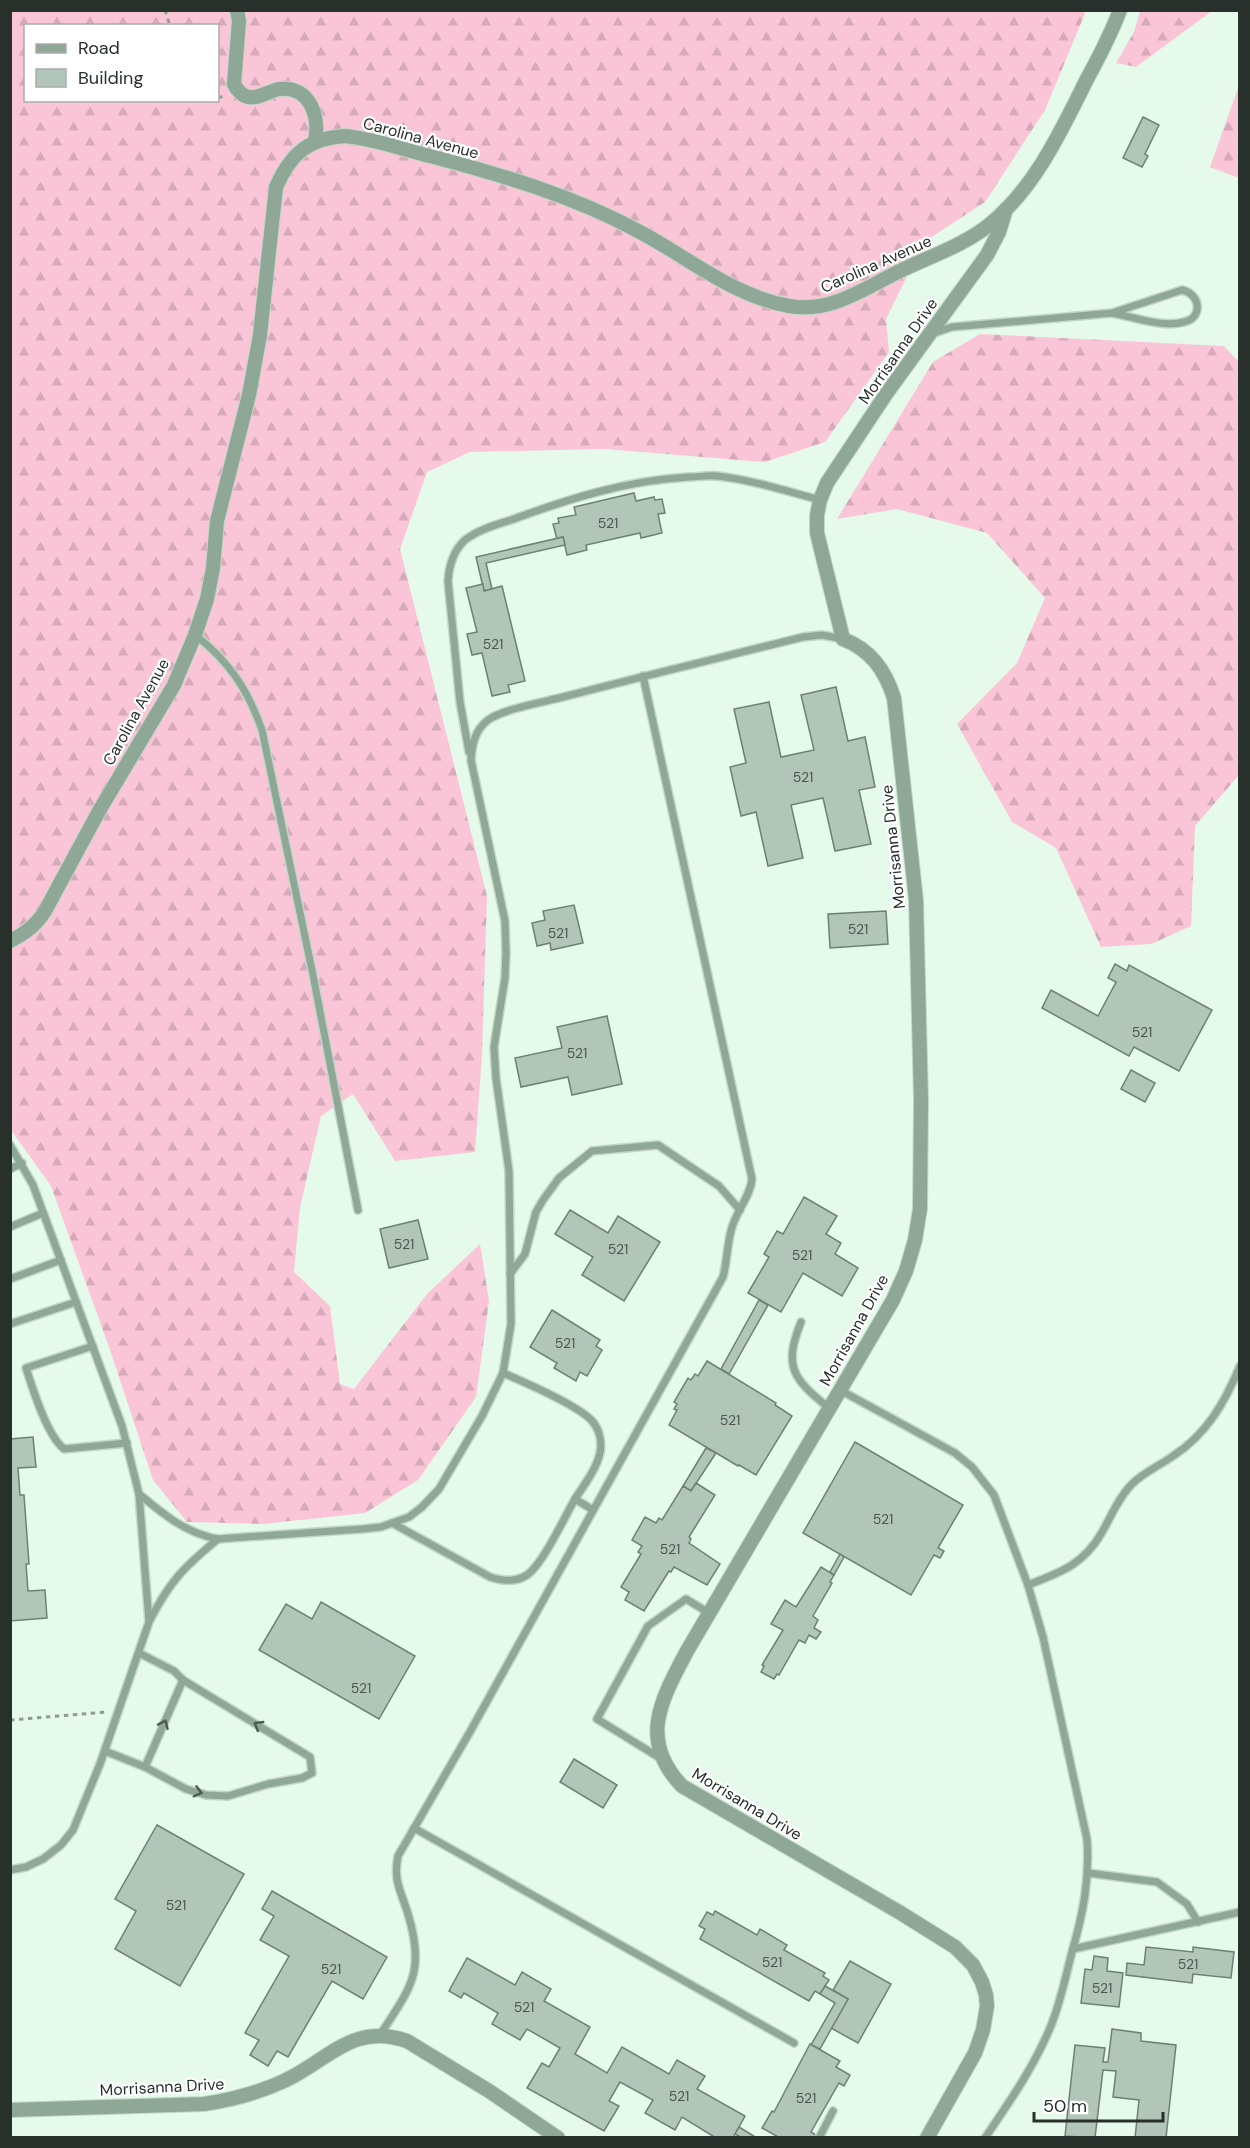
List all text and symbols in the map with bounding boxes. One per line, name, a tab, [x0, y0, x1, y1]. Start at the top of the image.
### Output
legend	[24, 24, 219, 102]
text: Road	[78, 36, 120, 60]
text: Building	[78, 66, 143, 90]
street label: Carolina Avenue	[361, 112, 481, 164]
street label: Carolina Avenue	[817, 230, 935, 298]
street label: Morrisanna Drive	[854, 294, 942, 408]
house number: 521	[598, 514, 618, 532]
house number: 521	[483, 635, 503, 653]
street label: Carolina Avenue	[98, 655, 174, 769]
house number: 521	[793, 768, 813, 786]
street label: Morrisanna Drive	[876, 784, 910, 910]
house number: 521	[848, 920, 868, 938]
house number: 521	[548, 924, 568, 942]
house number: 521	[1132, 1023, 1152, 1041]
house number: 521	[567, 1044, 587, 1062]
house number: 521	[394, 1235, 414, 1253]
house number: 521	[608, 1240, 628, 1258]
house number: 521	[792, 1246, 812, 1264]
street label: Morrisanna Drive	[815, 1270, 893, 1390]
house number: 521	[555, 1334, 575, 1352]
house number: 521	[720, 1411, 740, 1429]
house number: 521	[873, 1510, 893, 1528]
house number: 521	[660, 1540, 680, 1558]
house number: 521	[351, 1679, 371, 1697]
one-way arrow	[157, 1719, 169, 1730]
one-way arrow	[254, 1721, 264, 1733]
street label: Morrisanna Drive	[688, 1763, 806, 1845]
one-way arrow	[192, 1785, 203, 1797]
house number: 521	[166, 1896, 186, 1914]
house number: 521	[762, 1953, 782, 1971]
house number: 521	[1178, 1955, 1198, 1973]
house number: 521	[321, 1960, 341, 1978]
house number: 521	[1092, 1979, 1112, 1997]
house number: 521	[514, 1998, 534, 2016]
street label: Morrisanna Drive	[99, 2073, 225, 2101]
scale bar	[1034, 2085, 1163, 2123]
house number: 521	[669, 2087, 689, 2105]
house number: 521	[796, 2089, 816, 2107]
text: 50 m	[1043, 2094, 1087, 2118]

